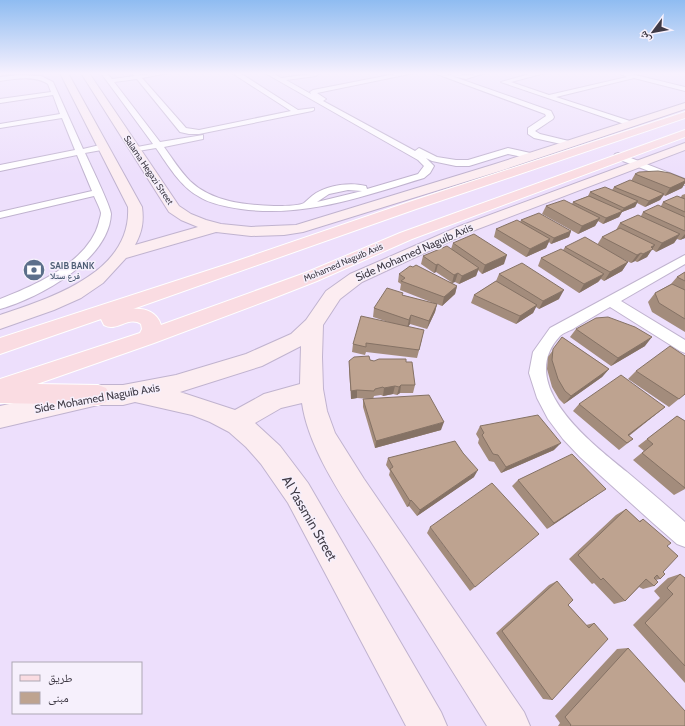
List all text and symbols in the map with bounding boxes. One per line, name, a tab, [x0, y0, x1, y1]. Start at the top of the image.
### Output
north arrow	[633, 12, 673, 52]
text: ش	[635, 28, 654, 46]
street label: Salama Hegazi Street	[122, 133, 176, 207]
street label: Side Mohamed Naguib Axis	[353, 220, 475, 284]
street label: Mohamed Naguib Axis	[302, 240, 385, 284]
bank icon: SAIB BANK فرع ستلا	[21, 257, 47, 283]
place label: SAIB BANK فرع ستلا	[50, 260, 95, 283]
street label: Side Mohamed Naguib Axis	[33, 380, 161, 416]
street label: Al Yassmin Street	[279, 473, 341, 564]
legend	[12, 662, 142, 714]
text: طريق	[48, 670, 73, 685]
text: مبنى	[48, 690, 69, 705]

